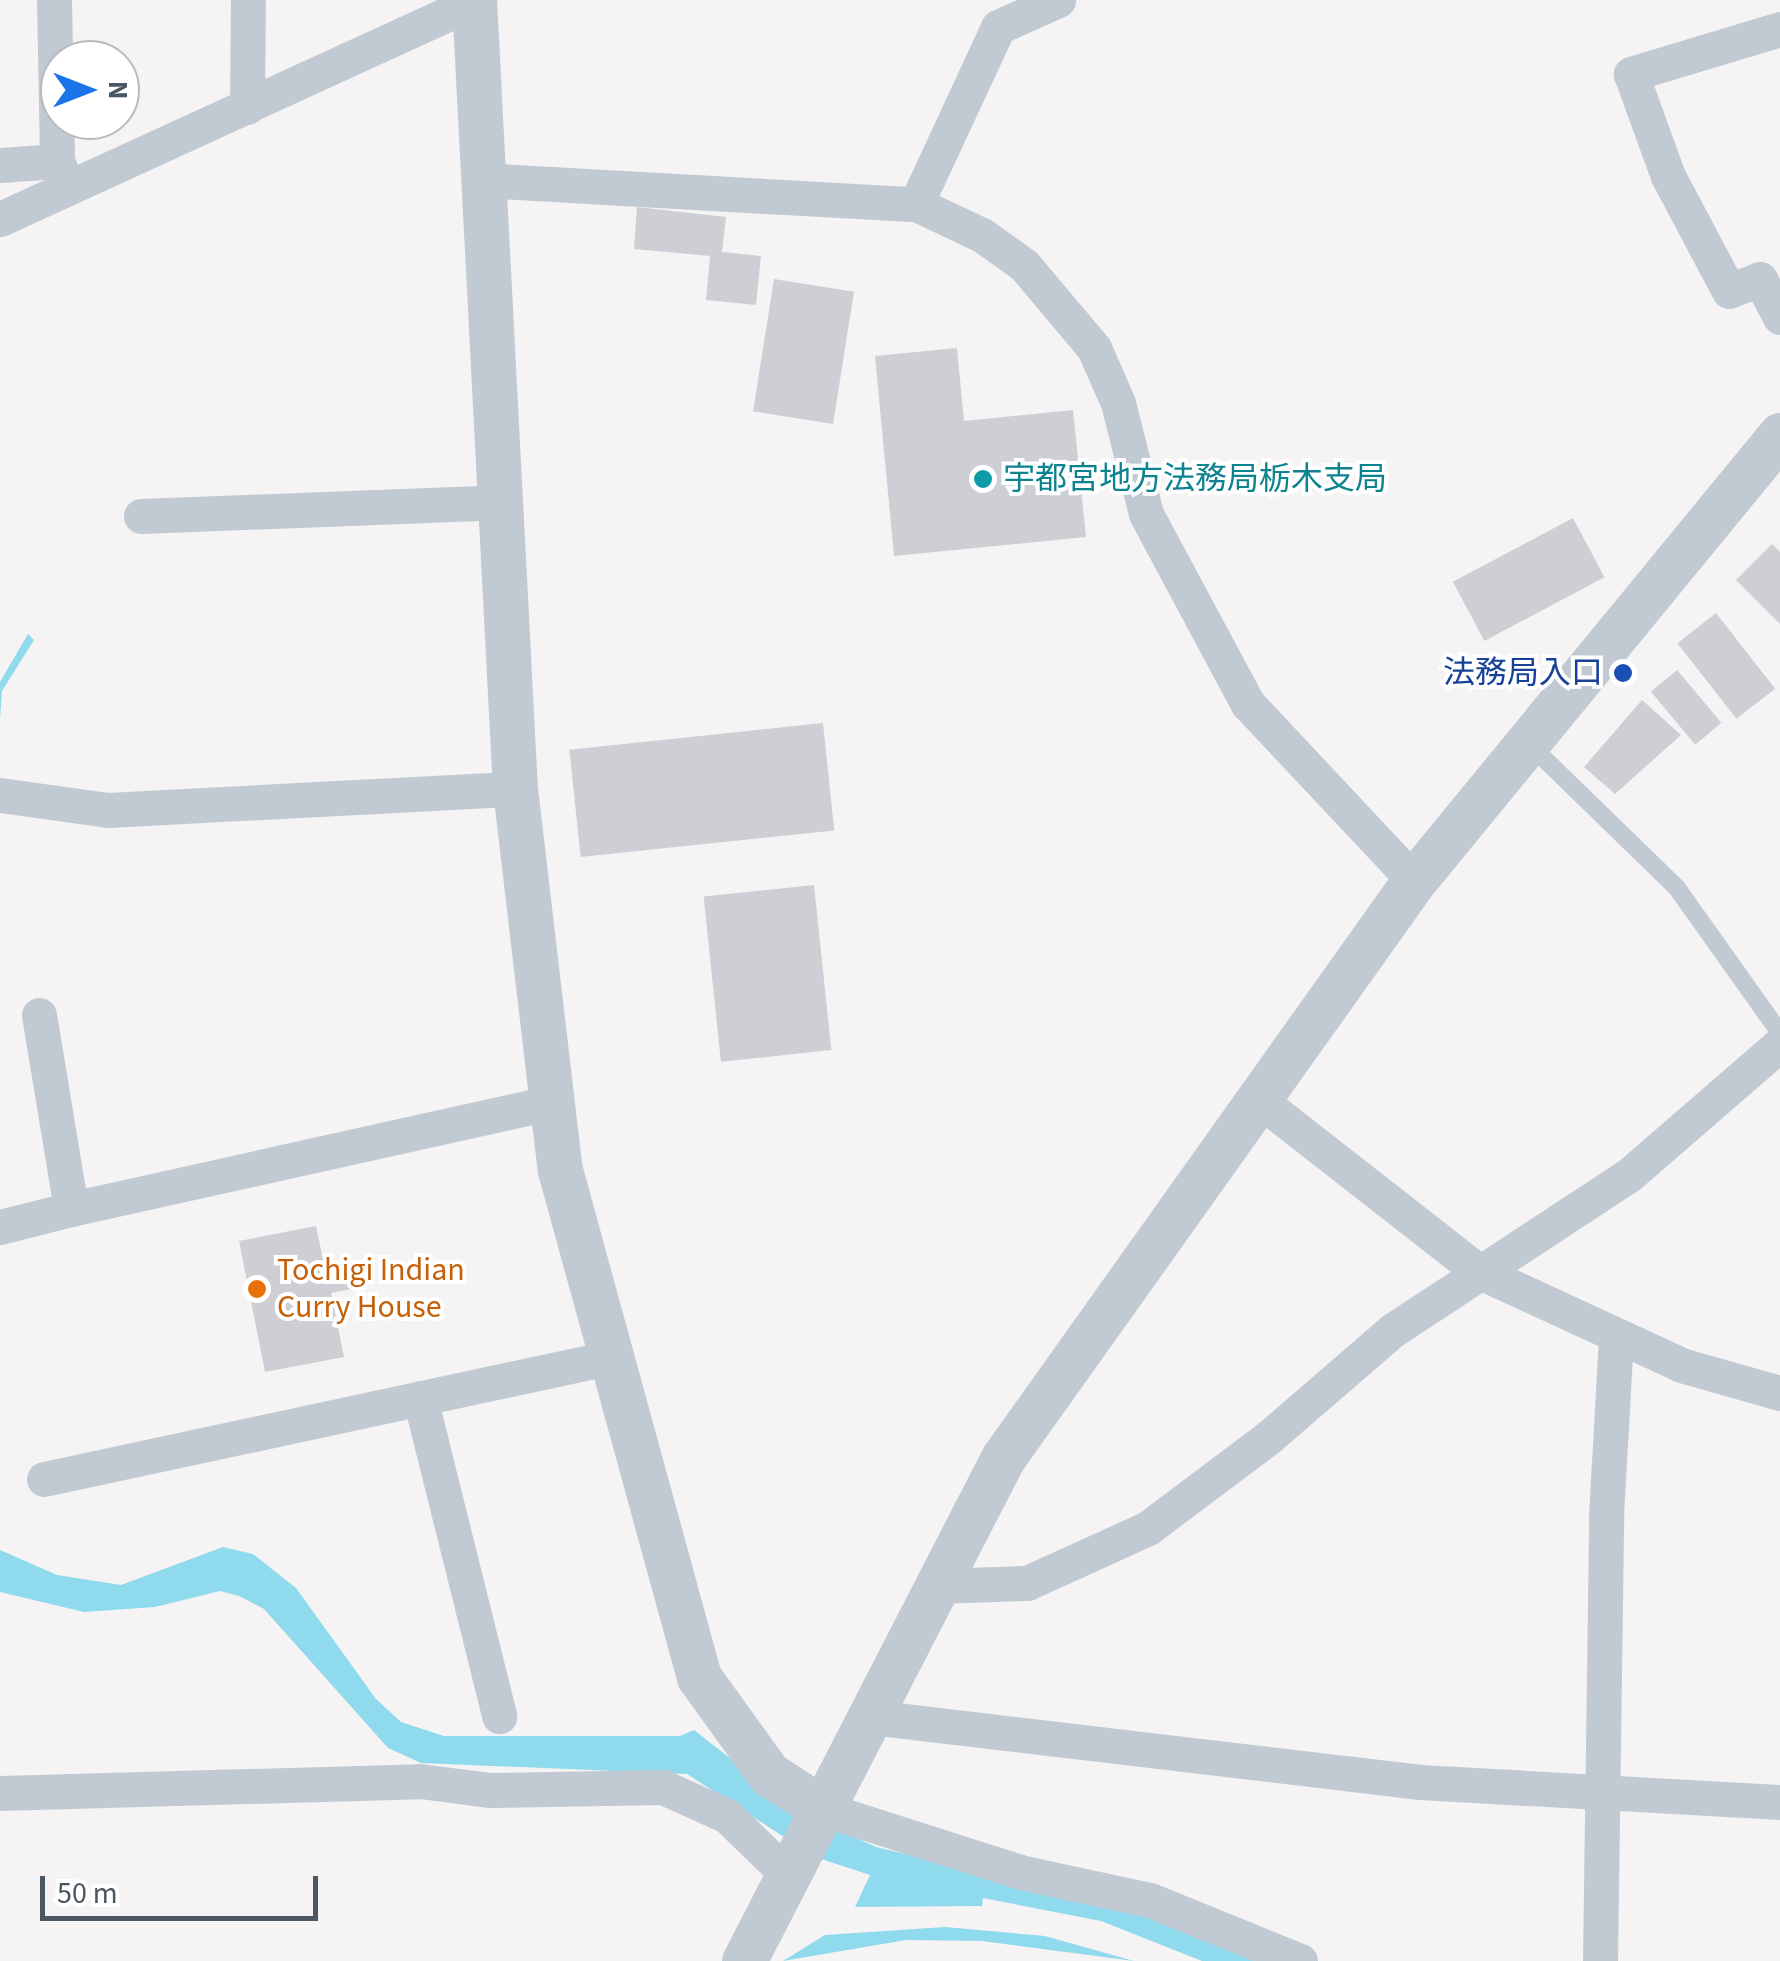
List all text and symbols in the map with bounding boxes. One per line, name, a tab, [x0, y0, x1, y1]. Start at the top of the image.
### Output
north arrow	[40, 40, 140, 140]
text: N	[98, 81, 138, 99]
place label: 宇都宮地方法務局栃木支局	[1003, 460, 1387, 498]
marker: 宇都宮地方法務局栃木支局	[972, 468, 994, 490]
place label: 法務局入口	[1443, 654, 1603, 692]
marker: 法務局入口	[1612, 662, 1634, 684]
place label: Tochigi Indian Curry House	[277, 1252, 465, 1327]
marker: Tochigi Indian Curry House	[246, 1278, 268, 1300]
scale bar	[45, 1856, 322, 1918]
text: 50 m	[57, 1872, 118, 1915]

